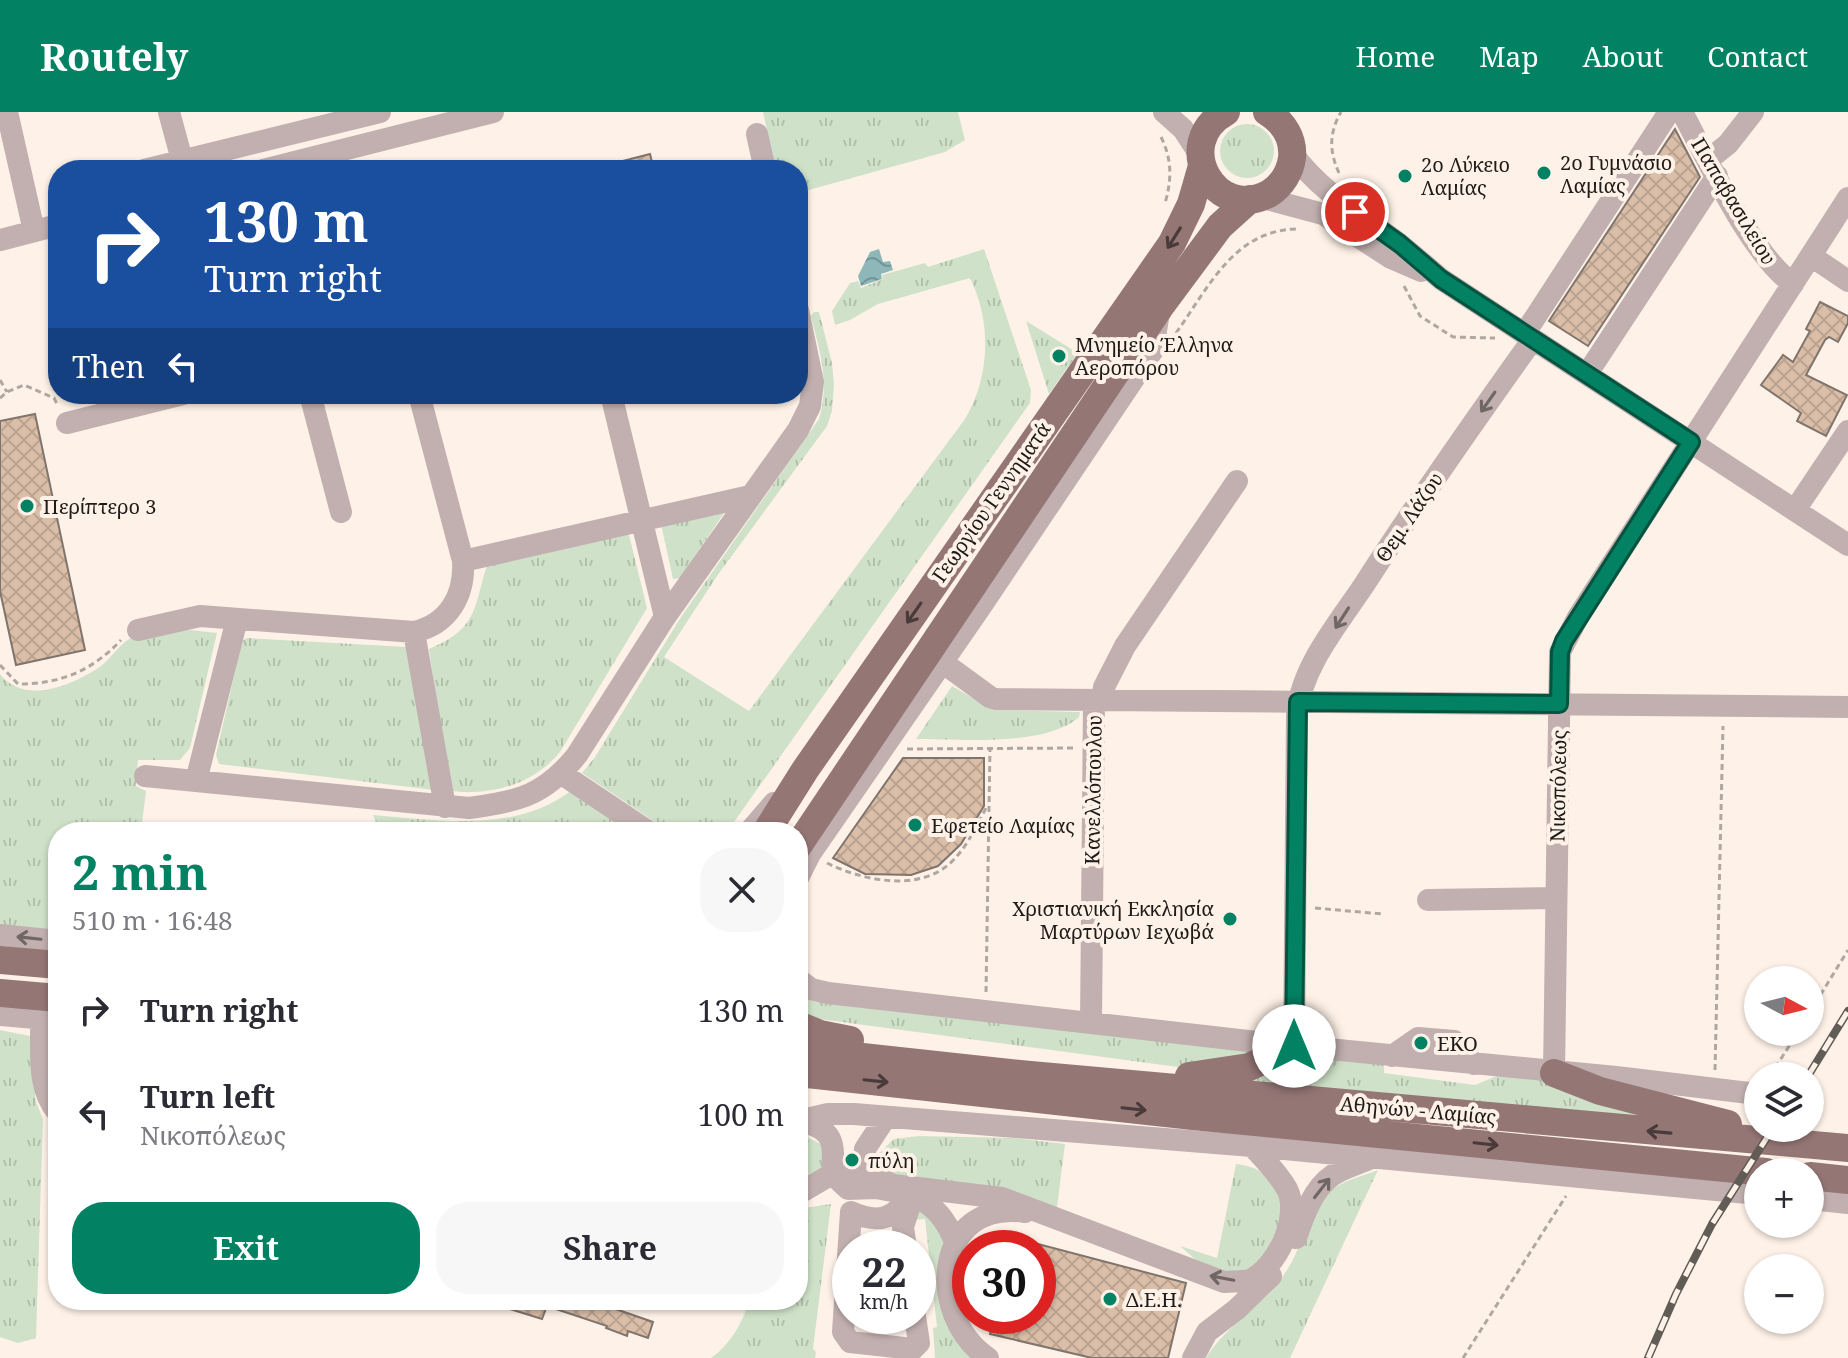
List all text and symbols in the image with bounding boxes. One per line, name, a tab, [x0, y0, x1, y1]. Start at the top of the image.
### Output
text: Routely	[40, 30, 188, 82]
text: Home	[1356, 37, 1435, 75]
text: Map	[1479, 37, 1539, 75]
text: About	[1583, 37, 1663, 75]
text: Contact	[1707, 37, 1808, 75]
street label: Παπαβασιλείου	[1685, 132, 1783, 270]
place label: 2ο Γυμνάσιο Λαμίας	[1560, 149, 1672, 199]
place label: 2ο Λύκειο Λαμίας	[1421, 151, 1510, 201]
marker: 2ο Γυμνάσιο Λαμίας	[1535, 164, 1553, 182]
marker: 2ο Λύκειο Λαμίας	[1396, 167, 1414, 185]
pin	[1321, 178, 1389, 246]
text: 130 m	[204, 182, 369, 258]
icon: arrive	[1333, 190, 1377, 234]
icon: right	[72, 192, 176, 296]
one-way arrow	[1166, 226, 1182, 249]
text: Turn right	[204, 254, 382, 303]
place label: Μνημείο Έλληνα Αεροπόρου	[1075, 331, 1234, 381]
icon: left	[161, 344, 205, 388]
text: Then	[72, 346, 145, 387]
marker: Μνημείο Έλληνα Αεροπόρου	[1050, 347, 1068, 365]
one-way arrow	[1480, 391, 1496, 413]
street label: Γεωργίου Γεννηματά	[925, 416, 1057, 588]
street label: Θεμ. Λάζου	[1369, 467, 1449, 567]
place label: Περίπτερο 3	[43, 493, 156, 520]
marker: Περίπτερο 3	[18, 497, 36, 515]
one-way arrow	[906, 601, 922, 623]
one-way arrow	[1334, 606, 1350, 629]
street label: Κανελλόπουλου	[1078, 715, 1108, 865]
street label: Νικοπόλεως	[1544, 730, 1572, 842]
place label: Εφετείο Λαμίας	[931, 812, 1075, 839]
marker: Εφετείο Λαμίας	[906, 816, 924, 834]
text: 2 min	[72, 839, 208, 904]
button: close	[700, 848, 784, 932]
place label: Χριστιανική Εκκλησία Μαρτύρων Ιεχωβά	[1012, 895, 1214, 945]
text: 510 m · 16:48	[72, 902, 233, 938]
marker: Χριστιανική Εκκλησία Μαρτύρων Ιεχωβά	[1221, 910, 1239, 928]
one-way arrow	[16, 931, 43, 946]
north arrow	[1744, 966, 1824, 1046]
map controls	[1744, 966, 1824, 1334]
icon: right	[72, 988, 116, 1032]
text: Turn right	[140, 990, 298, 1031]
text: 130 m	[698, 990, 784, 1031]
position arrow	[1252, 1004, 1336, 1088]
place label: EKO	[1437, 1030, 1478, 1057]
marker: EKO	[1412, 1034, 1430, 1052]
button: layers	[1744, 1062, 1824, 1142]
one-way arrow	[862, 1073, 889, 1088]
text: Turn left	[140, 1076, 275, 1117]
street label: Αθηνών - Λαμίας	[1339, 1090, 1497, 1130]
icon: left	[72, 1092, 116, 1136]
text: 100 m	[698, 1094, 784, 1135]
one-way arrow	[1120, 1102, 1147, 1117]
text: Νικοπόλεως	[140, 1117, 286, 1153]
one-way arrow	[1646, 1124, 1673, 1139]
one-way arrow	[1472, 1137, 1499, 1152]
place label: πύλη	[868, 1147, 914, 1174]
marker: πύλη	[843, 1151, 861, 1169]
button: +	[1744, 1158, 1824, 1238]
one-way arrow	[1313, 1178, 1330, 1199]
button: Exit	[72, 1202, 420, 1294]
button: Share	[436, 1202, 784, 1294]
speed limit sign: 30	[952, 1230, 1056, 1334]
text: 22	[861, 1244, 907, 1299]
button: −	[1744, 1254, 1824, 1334]
one-way arrow	[1210, 1270, 1236, 1285]
place label: Δ.Ε.Η.	[1126, 1286, 1182, 1313]
text: km/h	[859, 1288, 909, 1315]
marker: Δ.Ε.Η.	[1101, 1290, 1119, 1308]

